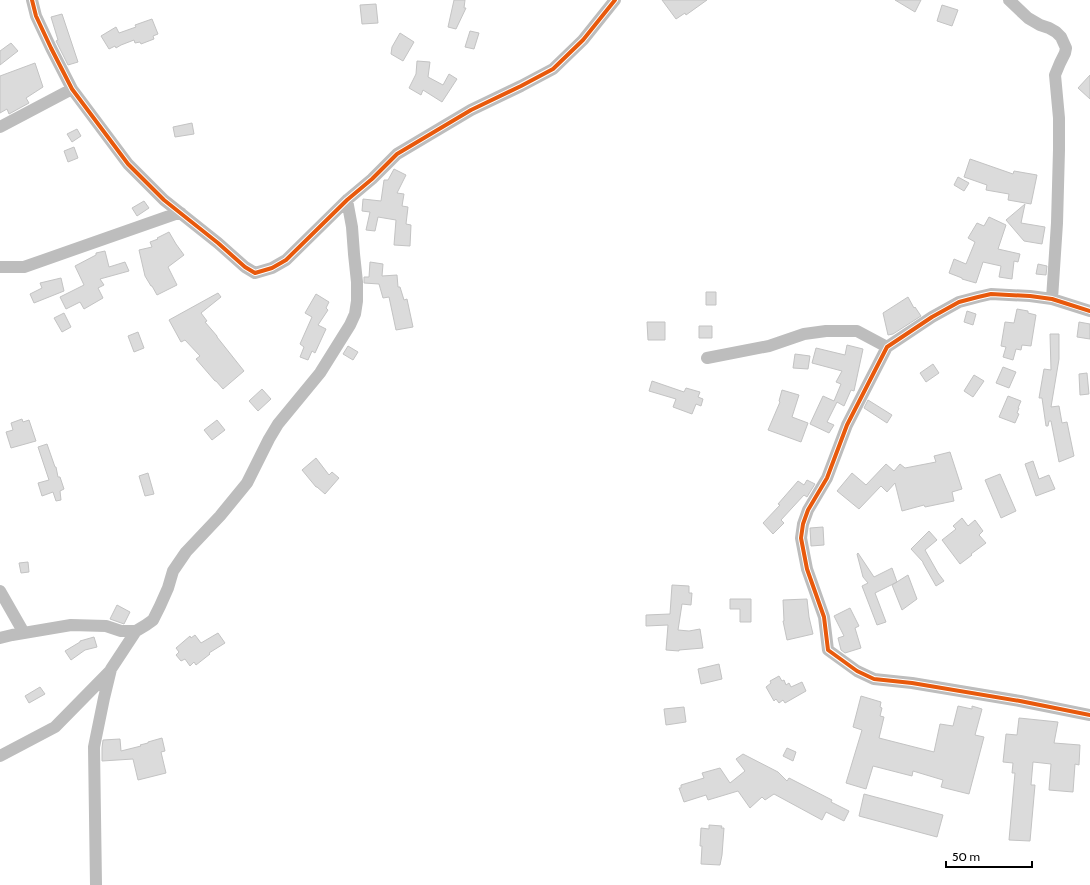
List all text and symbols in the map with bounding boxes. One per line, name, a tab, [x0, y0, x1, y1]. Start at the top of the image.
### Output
scale bar	[946, 843, 1032, 869]
text: 50 m	[952, 849, 980, 864]

